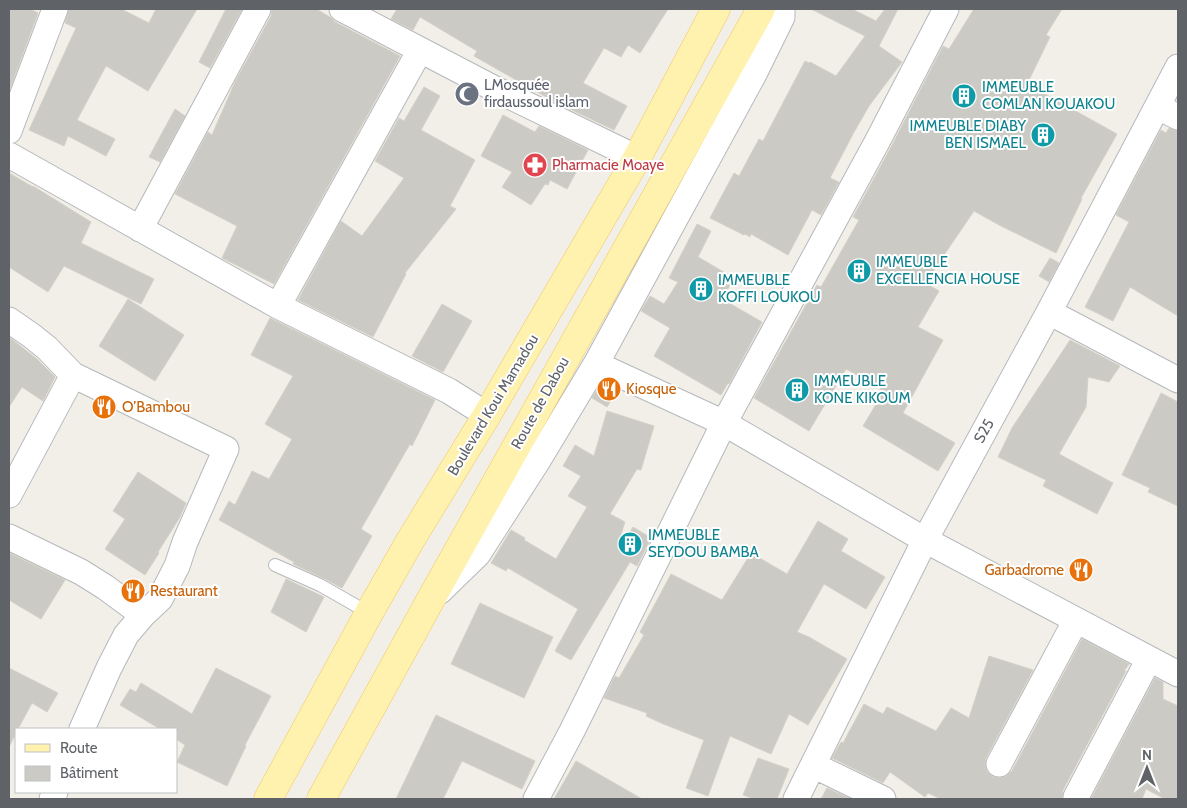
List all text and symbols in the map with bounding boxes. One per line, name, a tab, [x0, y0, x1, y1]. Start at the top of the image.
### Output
place label: LMosquée firdaussoul islam	[484, 76, 589, 111]
place label: IMMEUBLE COMLAN KOUAKOU	[982, 78, 1115, 113]
mosque icon: LMosquée firdaussoul islam	[454, 81, 480, 107]
building icon: IMMEUBLE COMLAN KOUAKOU	[951, 83, 977, 109]
place label: IMMEUBLE DIABY BEN ISMAEL	[910, 117, 1026, 152]
building icon: IMMEUBLE DIABY BEN ISMAEL	[1030, 122, 1056, 148]
pharmacy icon: Pharmacie Moaye	[522, 152, 548, 178]
place label: Pharmacie Moaye	[552, 156, 665, 174]
place label: IMMEUBLE EXCELLENCIA HOUSE	[876, 253, 1020, 288]
building icon: IMMEUBLE EXCELLENCIA HOUSE	[846, 258, 872, 284]
place label: IMMEUBLE KOFFI LOUKOU	[718, 271, 821, 306]
building icon: IMMEUBLE KOFFI LOUKOU	[688, 276, 714, 302]
street label: Boulevard Koui Mamadou	[444, 331, 542, 479]
street label: Route de Dabou	[507, 354, 573, 452]
place label: IMMEUBLE KONE KIKOUM	[814, 372, 911, 407]
restaurant icon: Kiosque	[596, 376, 622, 402]
building icon: IMMEUBLE KONE KIKOUM	[784, 377, 810, 403]
place label: Kiosque	[626, 380, 677, 398]
restaurant icon: O’Bambou	[91, 394, 117, 420]
place label: O’Bambou	[122, 398, 190, 416]
street label: S25	[970, 416, 998, 446]
place label: IMMEUBLE SEYDOU BAMBA	[648, 526, 760, 561]
building icon: IMMEUBLE SEYDOU BAMBA	[617, 531, 643, 557]
restaurant icon: Garbadrome	[1068, 557, 1094, 583]
place label: Garbadrome	[985, 561, 1064, 579]
restaurant icon: Restaurant	[120, 578, 146, 604]
place label: Restaurant	[150, 582, 218, 600]
legend	[15, 728, 178, 793]
text: Route	[60, 739, 98, 757]
north arrow	[1122, 743, 1172, 793]
text: N	[1142, 746, 1152, 764]
text: Bâtiment	[60, 764, 118, 782]

